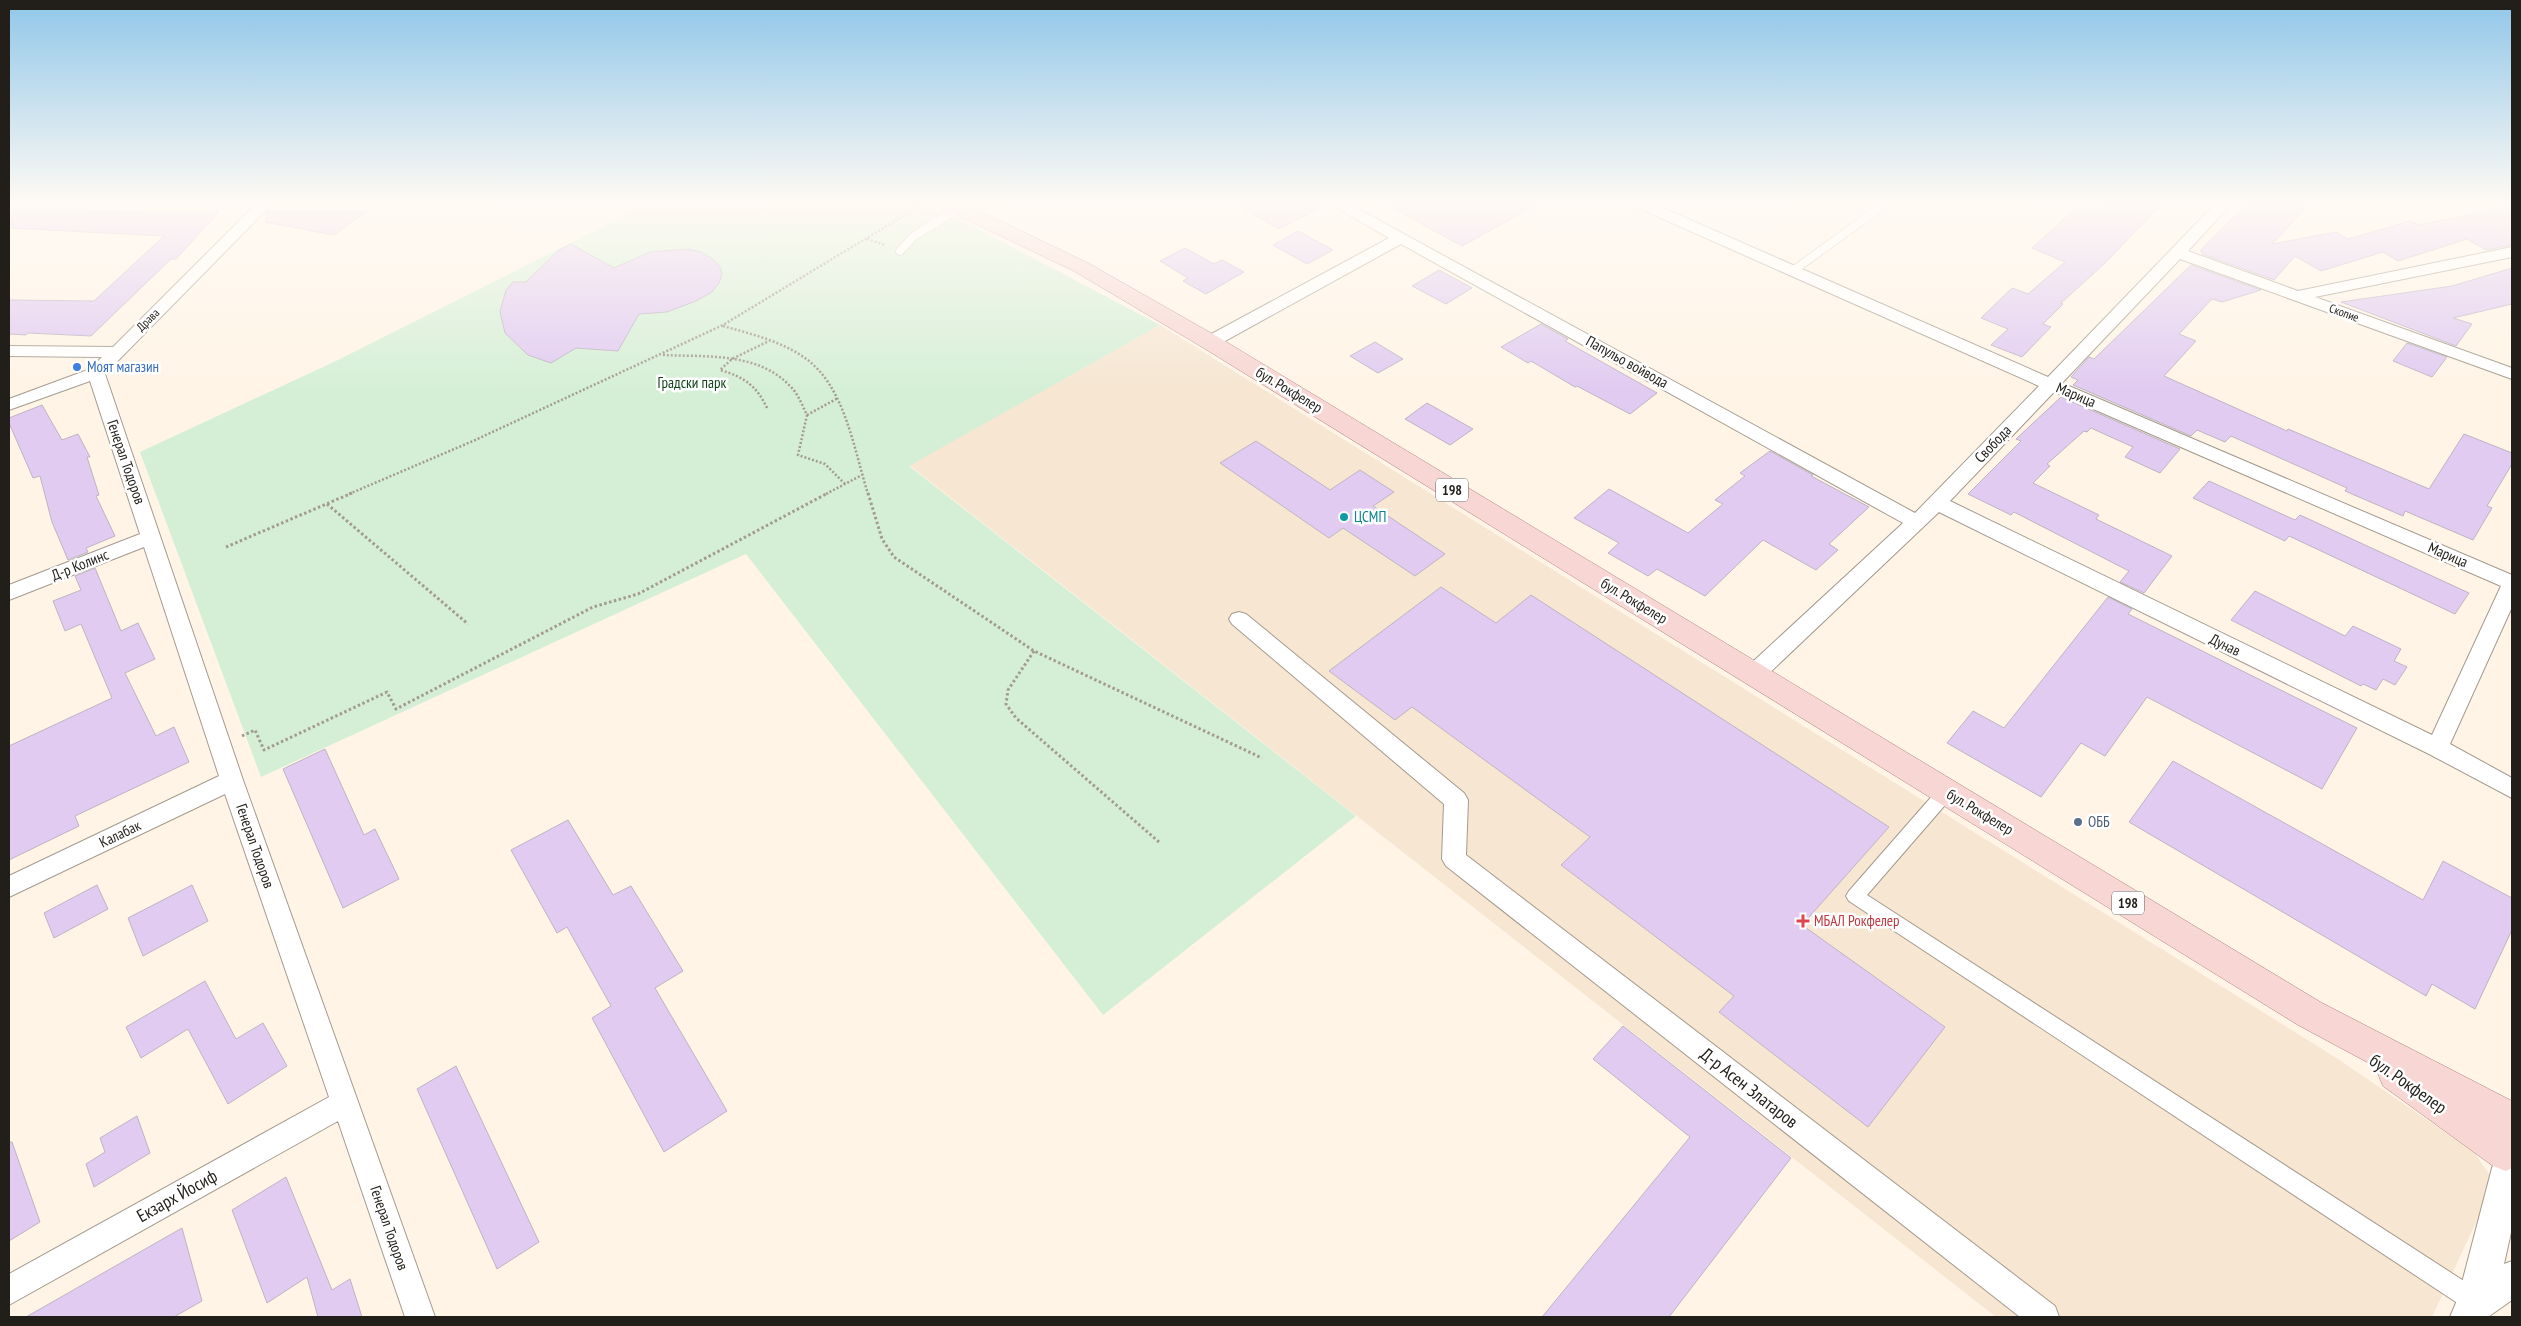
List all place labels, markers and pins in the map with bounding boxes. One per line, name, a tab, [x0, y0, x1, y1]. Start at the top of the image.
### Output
place label: Моят магазин	[87, 357, 159, 376]
marker: Моят магазин	[71, 361, 83, 373]
place label: ЦСМП	[1354, 507, 1386, 526]
marker: ЦСМП	[1338, 511, 1350, 523]
place label: ОББ	[2088, 812, 2110, 831]
marker: ОББ	[2072, 816, 2084, 828]
place label: МБАЛ Рокфелер	[1814, 911, 1899, 930]
marker: МБАЛ Рокфелер	[1796, 914, 1810, 928]

